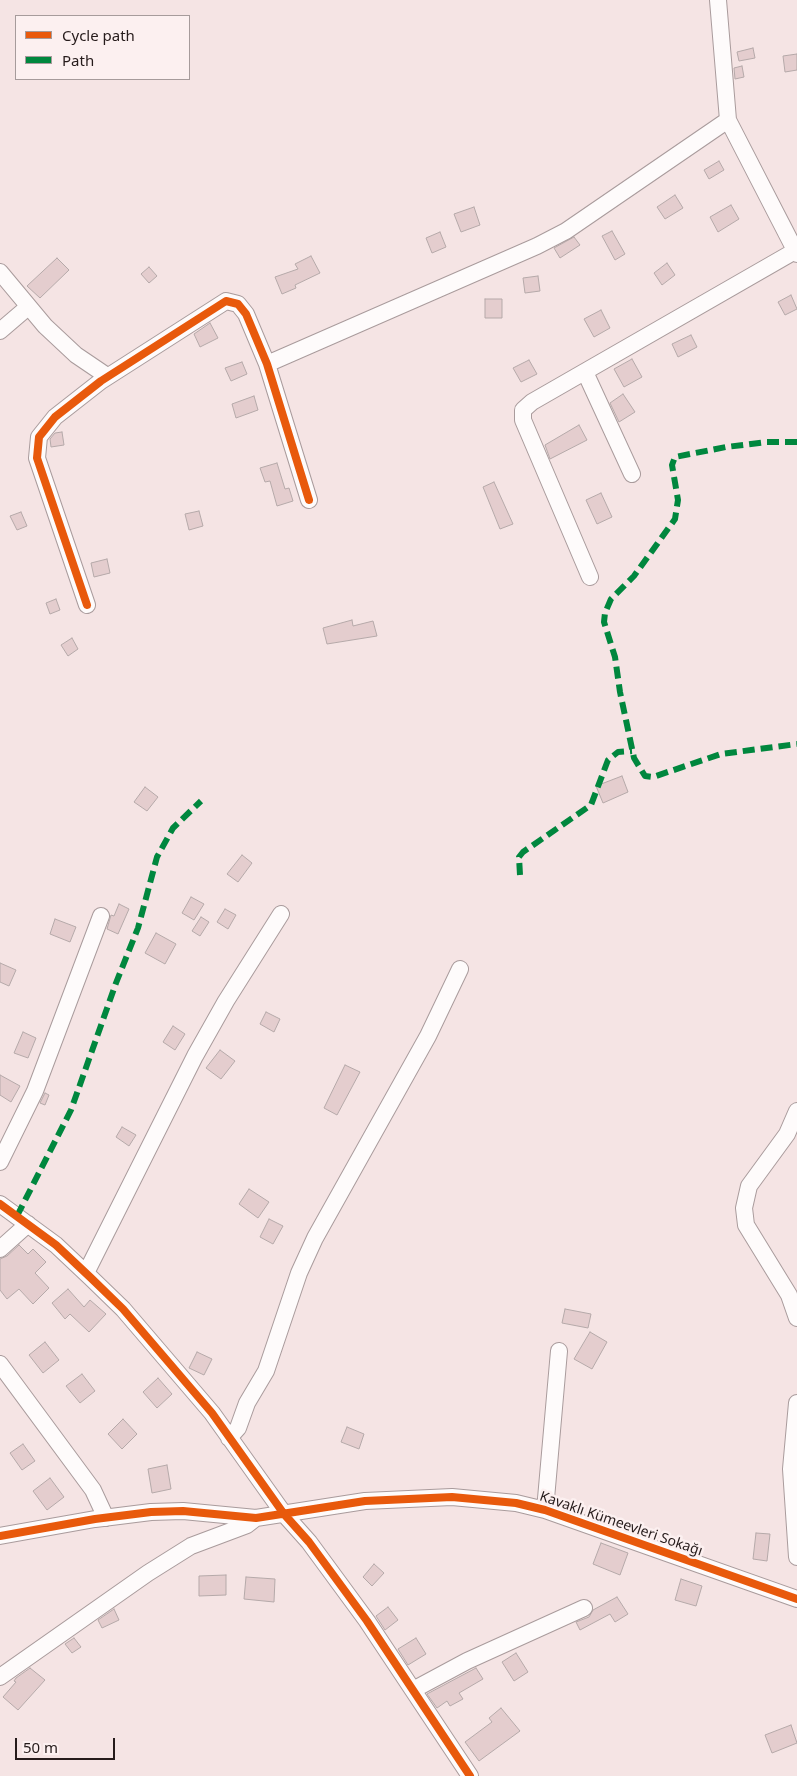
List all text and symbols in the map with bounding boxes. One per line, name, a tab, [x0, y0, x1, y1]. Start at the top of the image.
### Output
legend	[15, 15, 190, 80]
text: Cycle path	[62, 25, 135, 45]
text: Path	[62, 50, 94, 70]
street label: Kavaklı Kümeevleri Sokağı	[537, 1488, 705, 1560]
scale bar	[18, 1728, 118, 1760]
text: 50 m	[23, 1737, 58, 1757]

